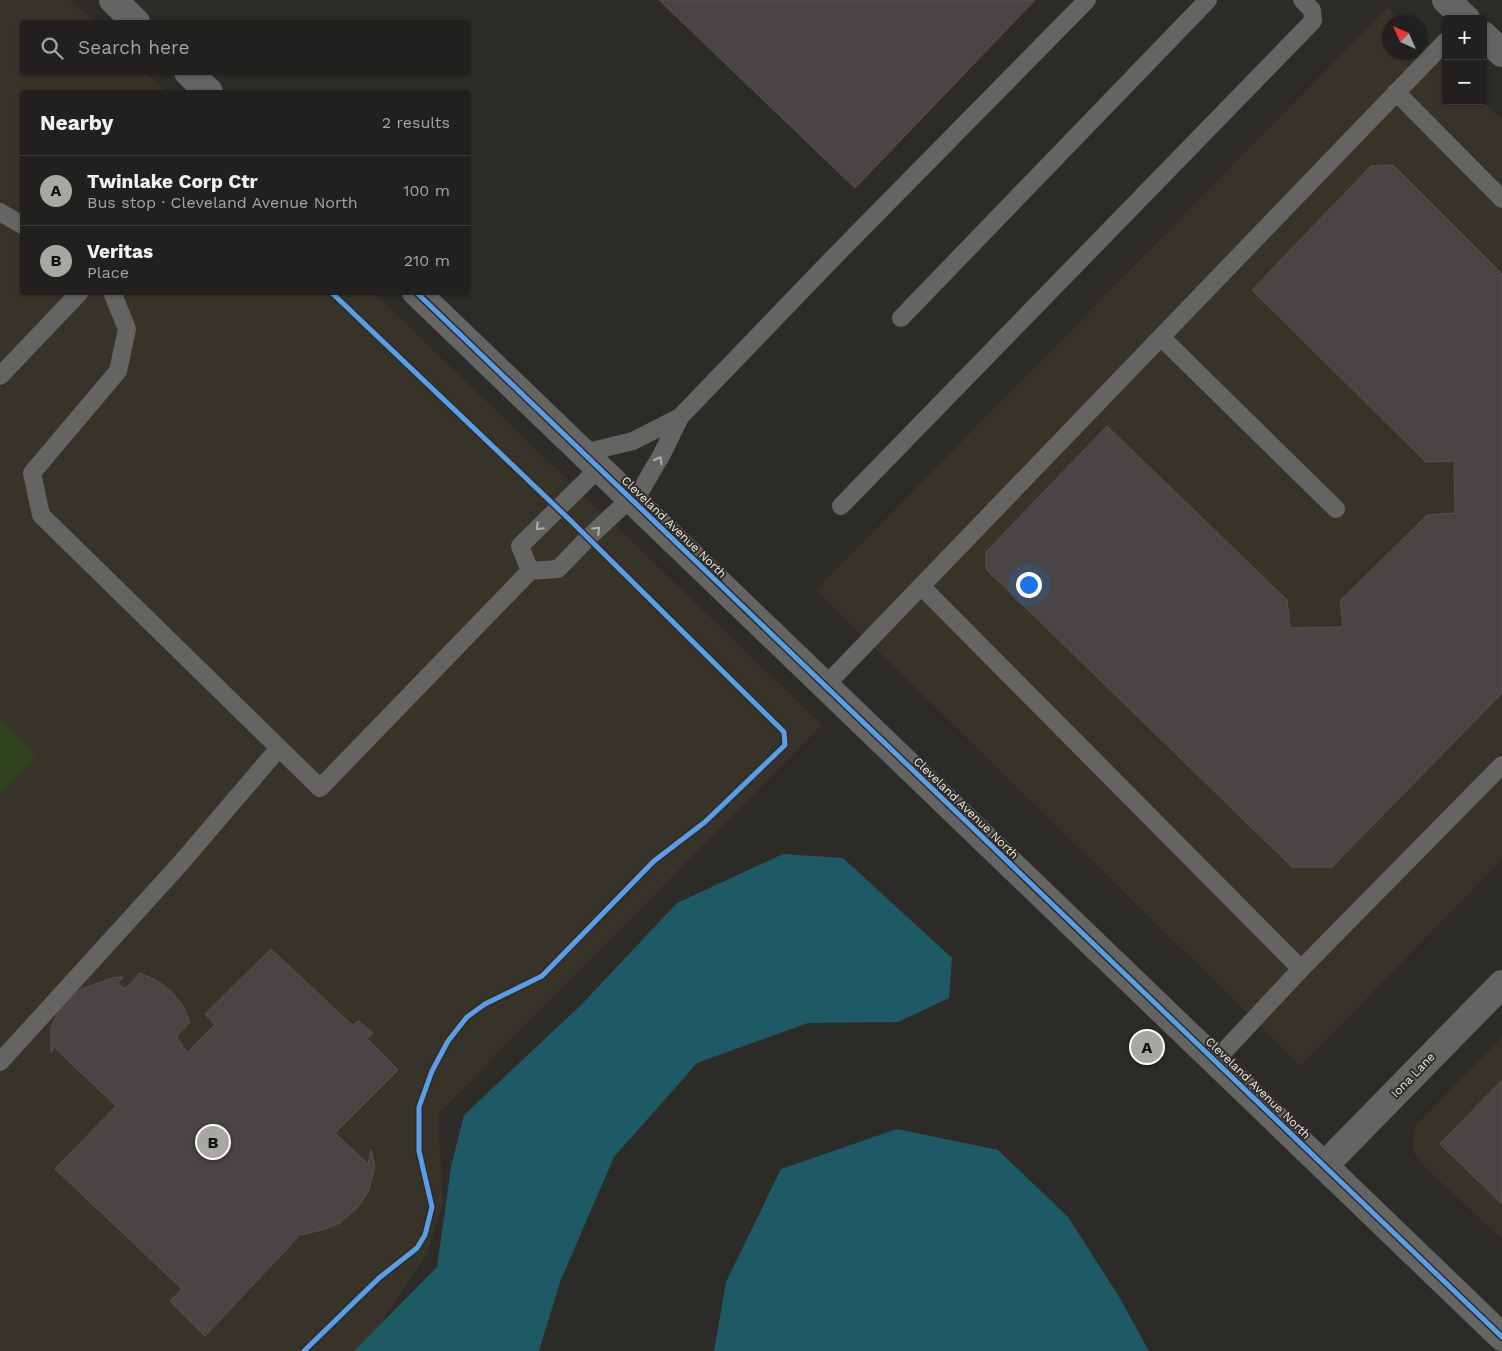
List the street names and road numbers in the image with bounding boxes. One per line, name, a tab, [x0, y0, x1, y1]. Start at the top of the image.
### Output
street label: Cleveland Avenue North	[619, 473, 729, 581]
street label: Cleveland Avenue North	[911, 754, 1021, 862]
street label: Cleveland Avenue North	[1203, 1034, 1313, 1142]
street label: Iona Lane	[1388, 1050, 1438, 1100]

